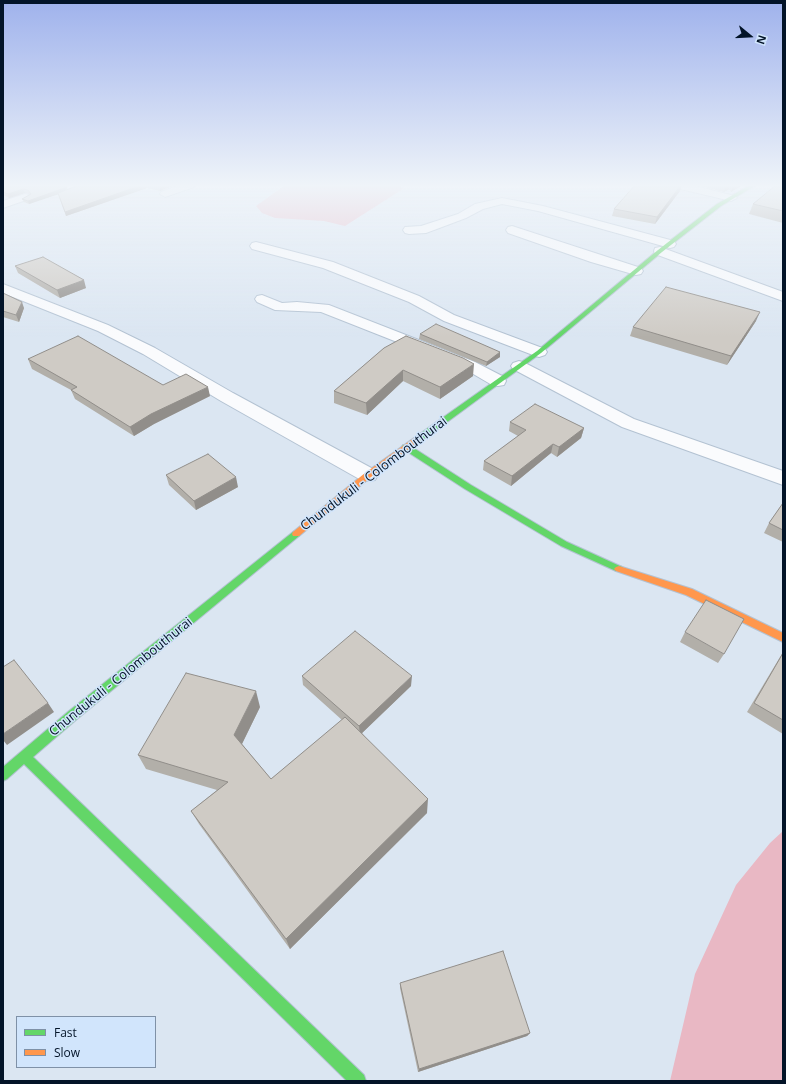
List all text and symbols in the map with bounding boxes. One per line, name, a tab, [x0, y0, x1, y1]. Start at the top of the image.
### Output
north arrow	[730, 16, 770, 56]
text: N	[753, 33, 770, 46]
street label: Chundukuli - Colombouthurai	[298, 414, 450, 534]
street label: Chundukuli - Colombouthurai	[46, 614, 196, 740]
legend	[16, 1016, 156, 1068]
text: Fast	[54, 1024, 77, 1041]
text: Slow	[54, 1044, 80, 1061]

